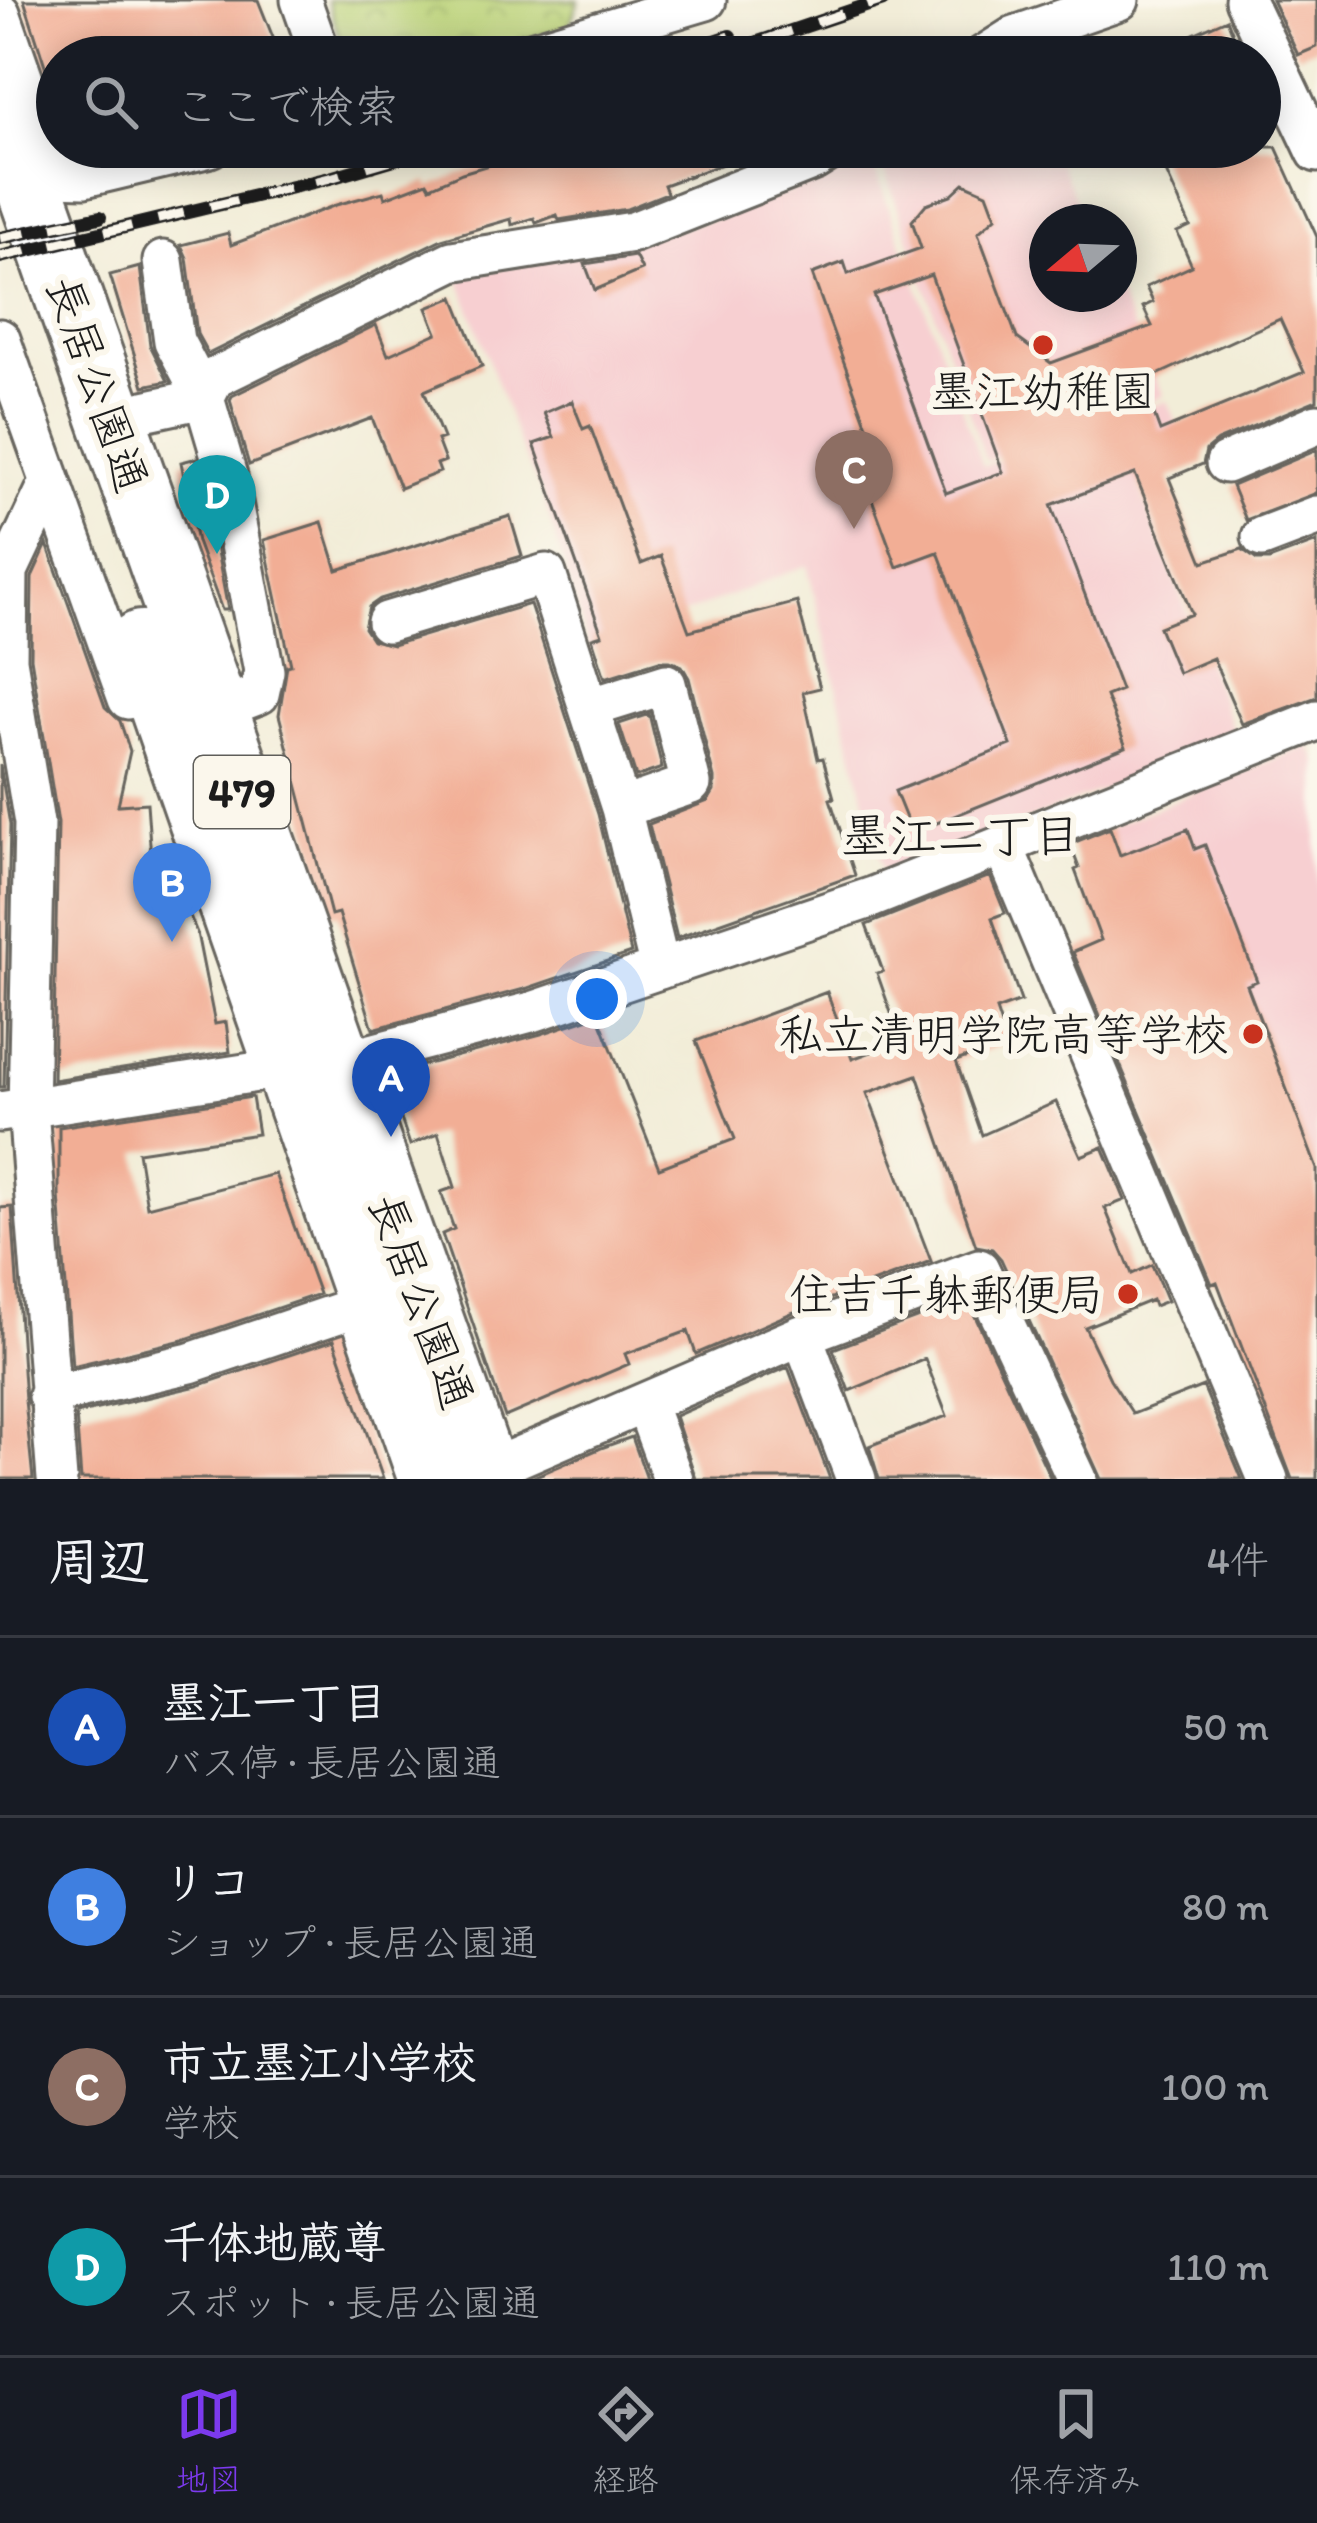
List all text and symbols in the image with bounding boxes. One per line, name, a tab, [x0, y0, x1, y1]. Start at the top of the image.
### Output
search box	[36, 36, 1281, 168]
icon: search	[78, 69, 144, 135]
text: ここで検索	[174, 79, 399, 133]
north arrow	[1029, 204, 1137, 312]
street label: 長居公園通	[36, 269, 160, 499]
marker: 墨江幼稚園	[1030, 332, 1056, 358]
place label: 墨江幼稚園	[930, 364, 1156, 418]
pin: C	[815, 430, 893, 529]
pin: D	[178, 455, 256, 554]
road number: 479	[194, 756, 290, 828]
district label: 墨江二丁目	[841, 806, 1081, 864]
pin: B	[133, 843, 211, 942]
your location	[567, 969, 627, 1029]
place label: 私立清明学院高等学校	[779, 1007, 1229, 1061]
marker: 私立清明学院高等学校	[1240, 1021, 1266, 1047]
pin: A	[352, 1038, 430, 1137]
street label: 長居公園通	[358, 1186, 486, 1416]
place label: 住吉千躰郵便局	[789, 1267, 1104, 1321]
marker: 住吉千躰郵便局	[1115, 1281, 1141, 1307]
text: 周辺	[48, 1531, 150, 1592]
text: 4件	[1207, 1537, 1269, 1584]
text: 墨江一丁目	[162, 1675, 387, 1729]
text: A	[75, 1703, 99, 1750]
text: 50 m	[1183, 1703, 1269, 1750]
text: バス停 · 長居公園通	[162, 1739, 501, 1786]
text: リコ	[162, 1855, 252, 1909]
text: B	[74, 1883, 100, 1930]
text: 80 m	[1182, 1883, 1269, 1930]
text: ショップ · 長居公園通	[162, 1919, 538, 1966]
text: 市立墨江小学校	[162, 2035, 477, 2089]
text: C	[74, 2063, 100, 2110]
text: 100 m	[1161, 2063, 1269, 2110]
text: 学校	[162, 2099, 240, 2146]
text: 千体地蔵尊	[162, 2215, 387, 2269]
text: D	[74, 2243, 100, 2290]
text: 110 m	[1167, 2243, 1269, 2290]
text: スポット · 長居公園通	[162, 2279, 540, 2326]
tab: 地図	[176, 2381, 242, 2501]
tab: 経路	[593, 2381, 659, 2501]
tab: 保存済み	[1010, 2381, 1142, 2501]

